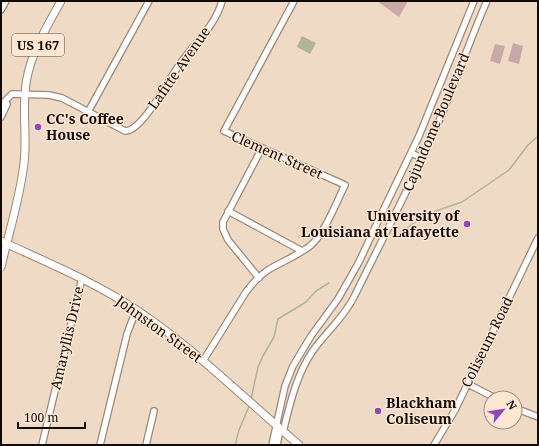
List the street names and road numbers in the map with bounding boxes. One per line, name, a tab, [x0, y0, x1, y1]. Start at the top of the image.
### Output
street label: Lafitte Avenue	[143, 23, 214, 113]
road number: US 167	[12, 34, 64, 56]
street label: Cajundome Boulevard	[398, 49, 474, 194]
street label: Clement Street	[229, 126, 326, 183]
street label: Amaryllis Drive	[45, 284, 88, 391]
street label: Johnston Street	[112, 290, 206, 366]
street label: Coliseum Road	[456, 293, 517, 390]

